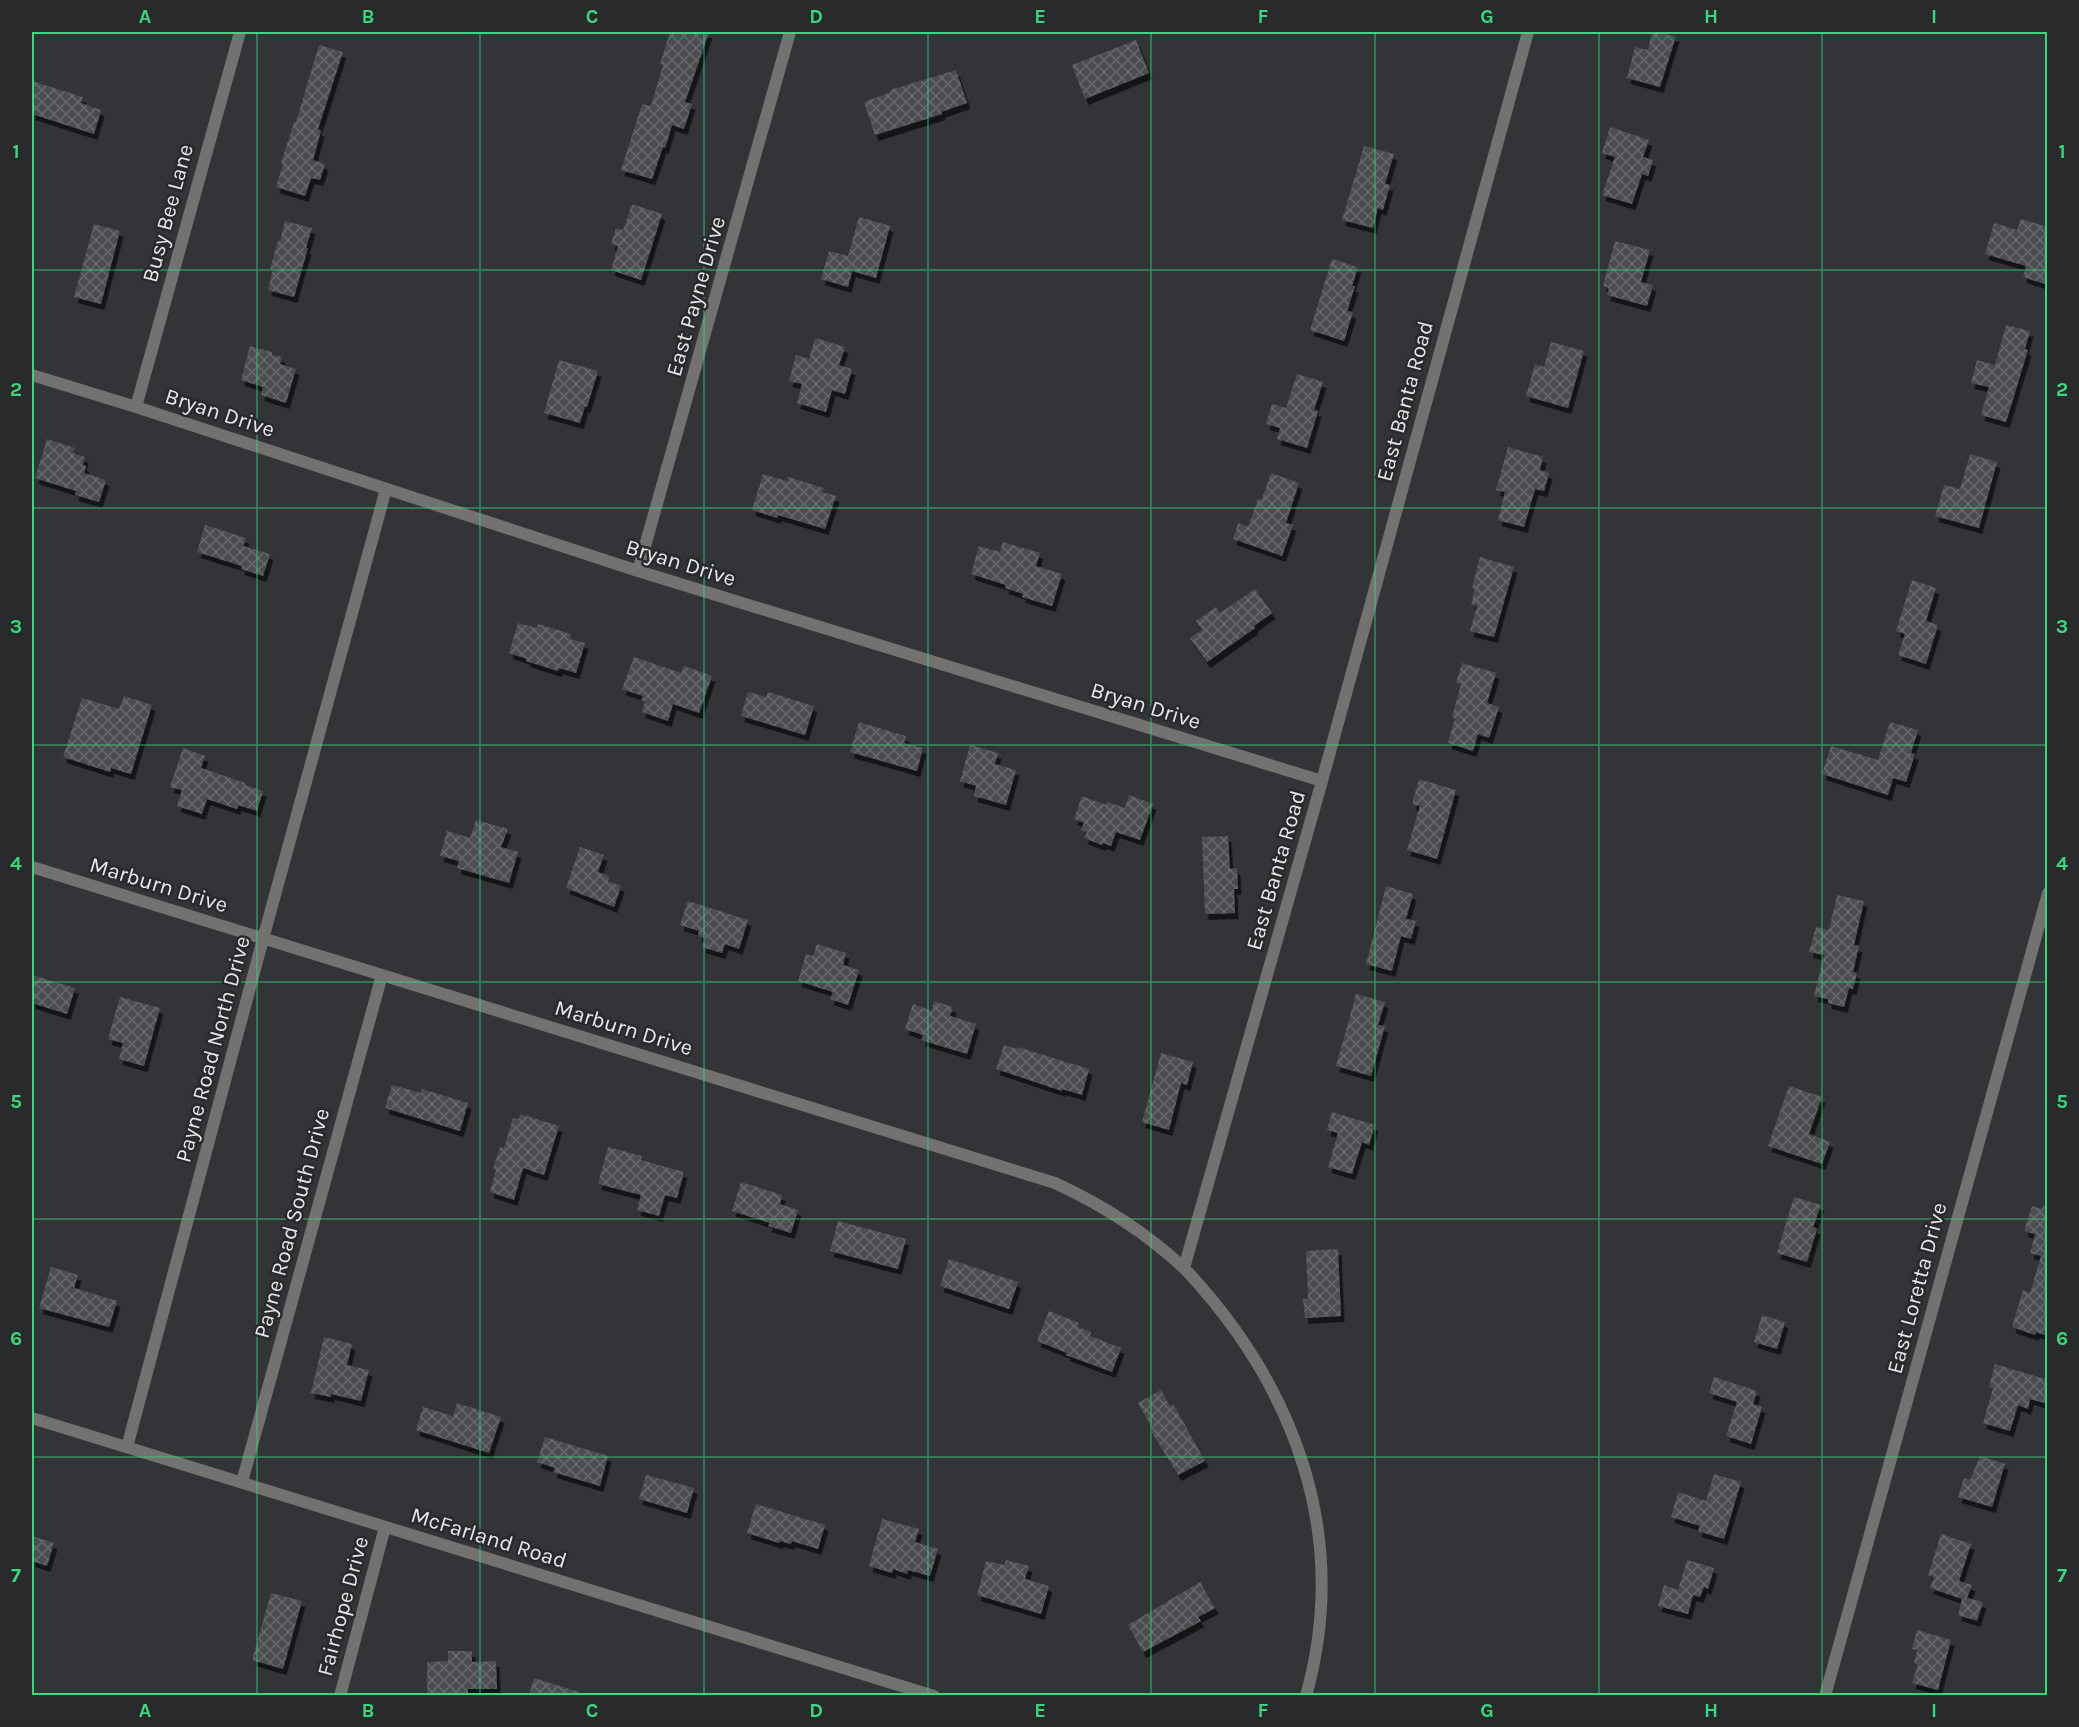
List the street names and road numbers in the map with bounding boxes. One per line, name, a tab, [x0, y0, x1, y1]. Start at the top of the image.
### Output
street label: Busy Bee Lane	[137, 141, 199, 285]
street label: East Payne Drive	[661, 213, 731, 379]
street label: East Banta Road	[1371, 318, 1439, 484]
street label: Bryan Drive	[162, 383, 278, 443]
street label: Bryan Drive	[622, 534, 739, 592]
street label: Bryan Drive	[1087, 677, 1204, 735]
street label: East Banta Road	[1241, 787, 1311, 953]
street label: Marburn Drive	[87, 852, 231, 918]
street label: Payne Road North Drive	[170, 933, 256, 1165]
street label: Marburn Drive	[552, 995, 696, 1061]
street label: Payne Road South Drive	[249, 1105, 335, 1341]
street label: East Loretta Drive	[1882, 1200, 1952, 1377]
street label: McFarland Road	[408, 1502, 570, 1574]
street label: Fairhope Drive	[312, 1533, 374, 1679]

